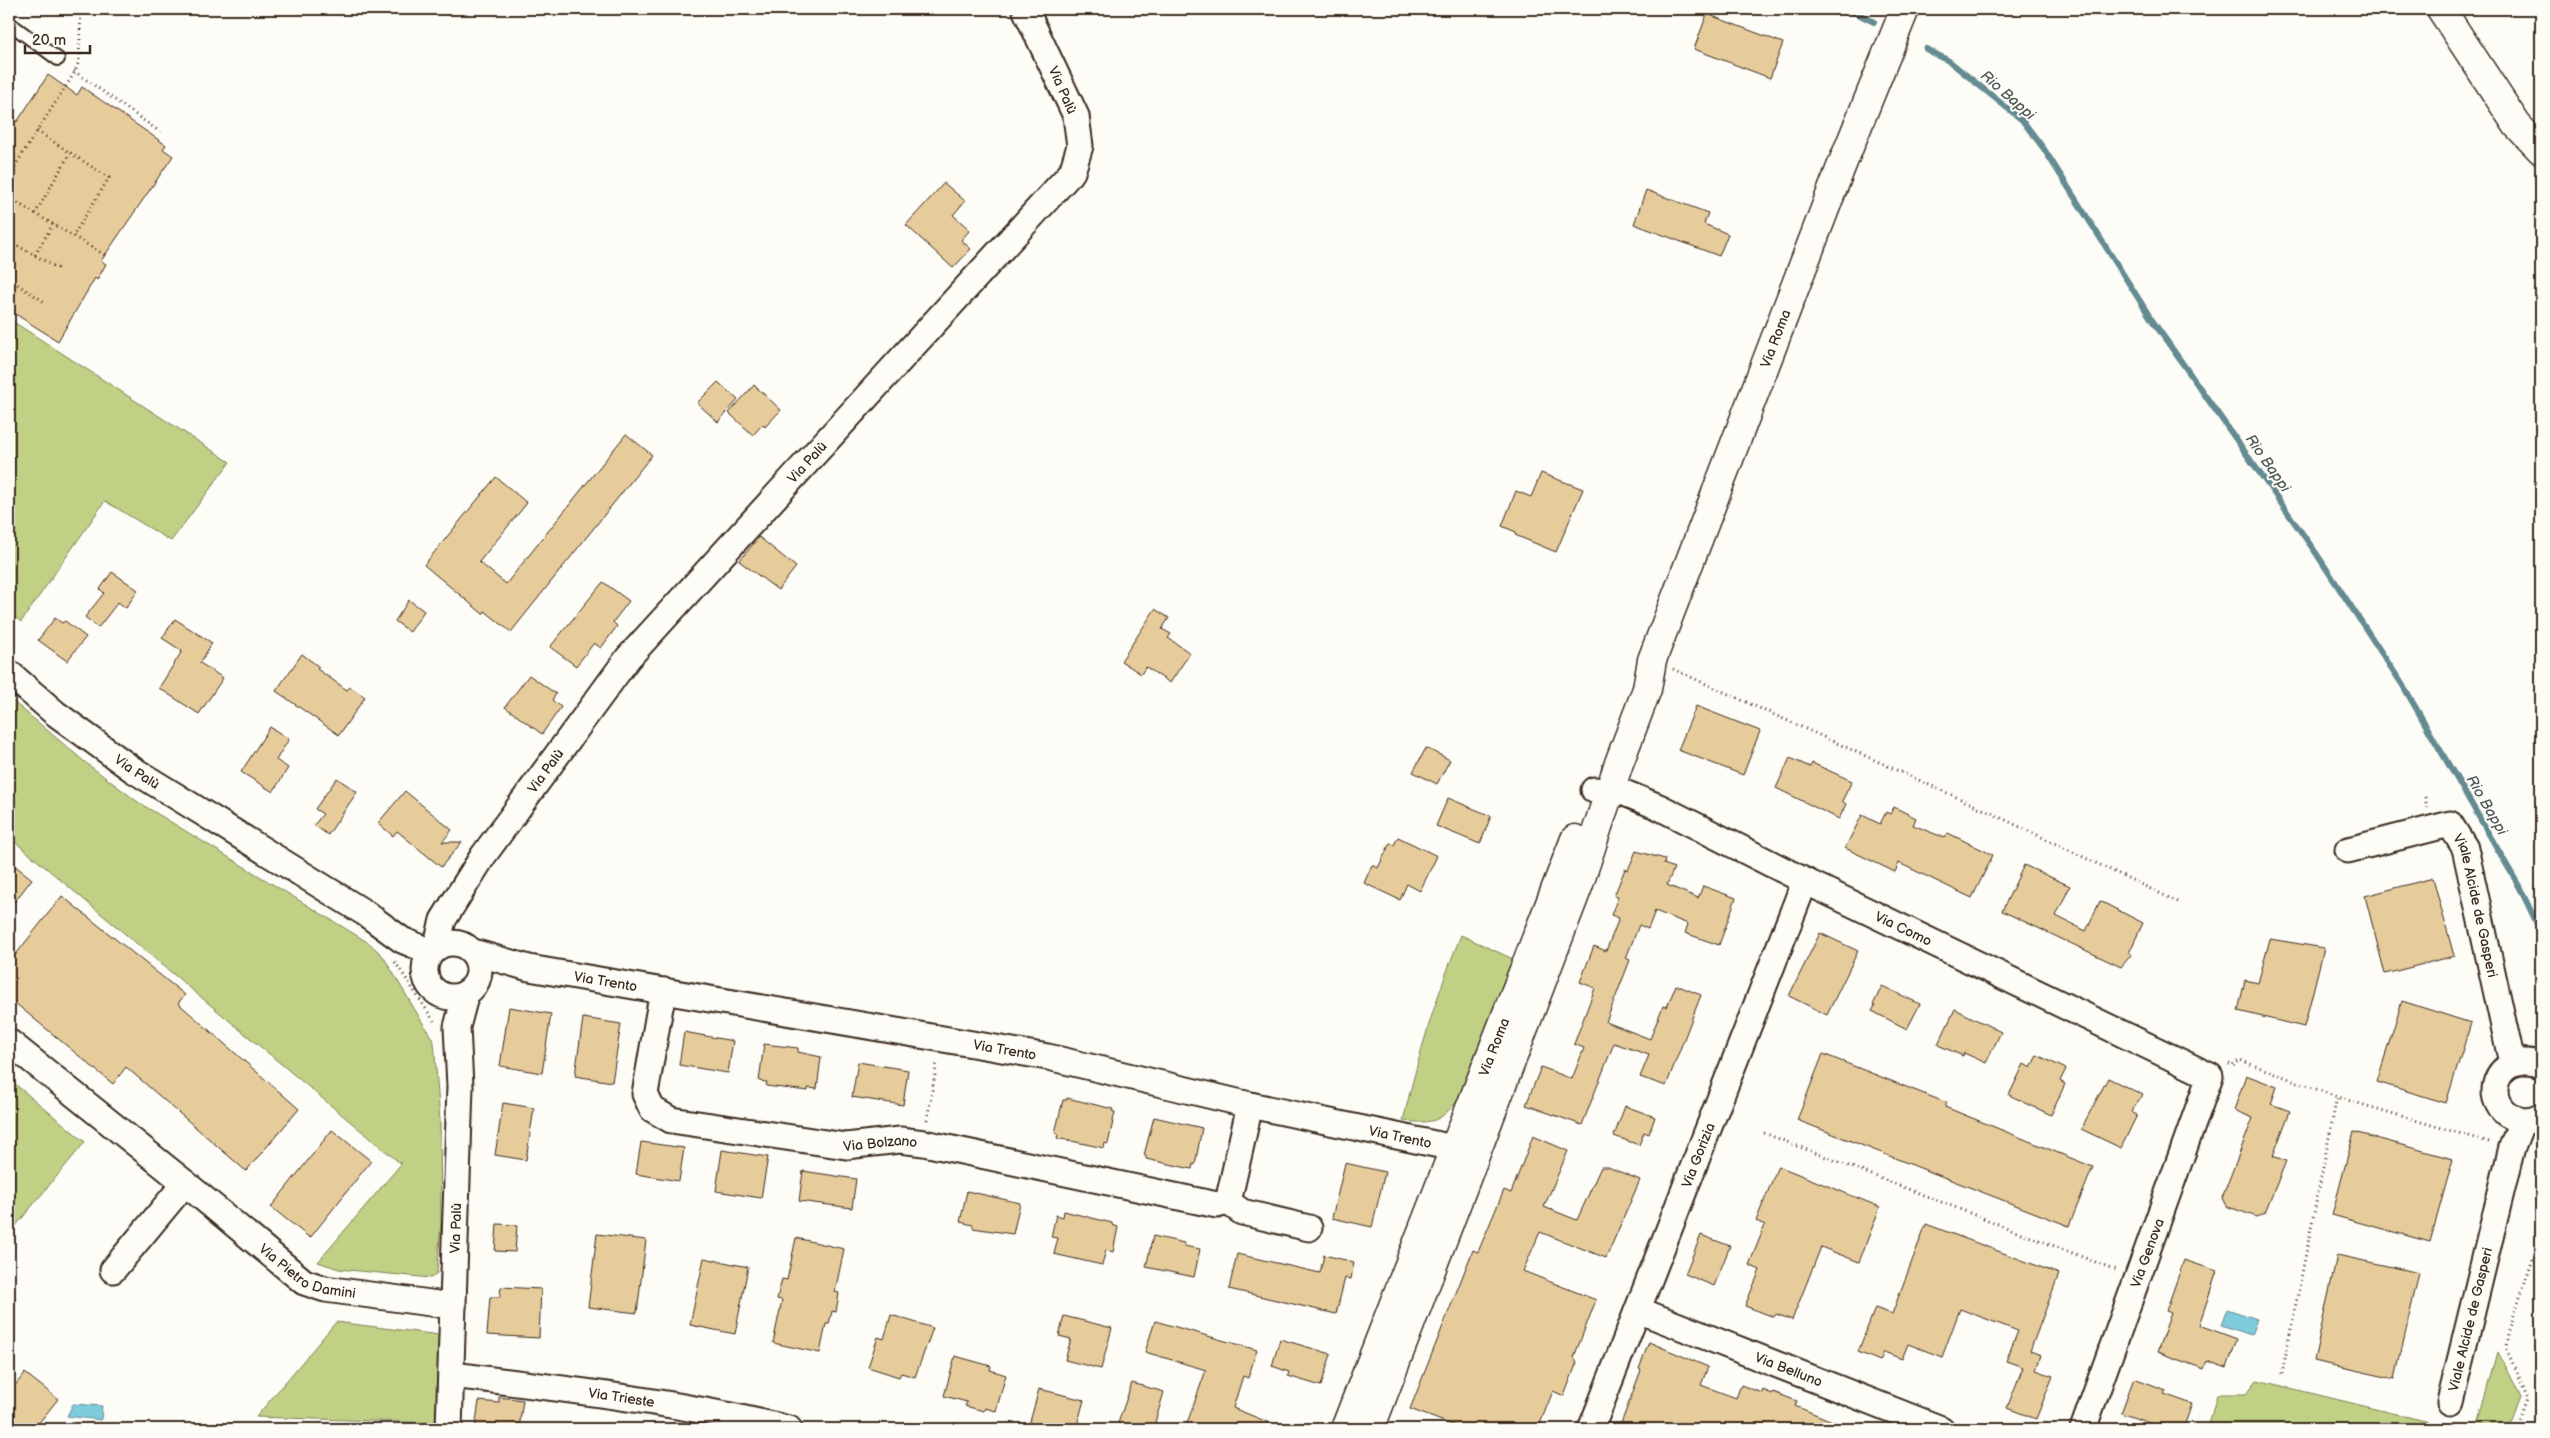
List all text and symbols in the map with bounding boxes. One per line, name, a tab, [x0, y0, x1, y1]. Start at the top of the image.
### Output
scale bar	[25, 22, 90, 54]
text: 20 m	[32, 31, 66, 50]
street label: Via Palù	[1044, 64, 1081, 117]
water label: Rio Bappi	[1976, 66, 2039, 125]
street label: Via Roma	[1757, 307, 1795, 370]
water label: Rio Bappi	[2241, 431, 2295, 496]
street label: Via Palù	[784, 438, 831, 487]
street label: Via Palù	[524, 746, 568, 797]
street label: Via Palù	[111, 751, 163, 793]
water label: Rio Bappi	[2462, 772, 2512, 839]
street label: Viale Alcide de Gasperi	[2449, 831, 2501, 979]
street label: Via Como	[1872, 908, 1935, 950]
street label: Via Trento	[573, 968, 638, 995]
street label: Via Roma	[1475, 1016, 1513, 1079]
street label: Via Trento	[972, 1036, 1038, 1064]
street label: Via Gorizia	[1678, 1120, 1719, 1190]
street label: Via Trento	[1367, 1122, 1433, 1152]
street label: Via Bolzano	[842, 1132, 918, 1155]
street label: Via Palù	[447, 1203, 465, 1254]
street label: Via Genova	[2127, 1216, 2168, 1290]
street label: Via Pietro Damini	[255, 1240, 357, 1302]
street label: Viale Alcide de Gasperi	[2445, 1246, 2496, 1393]
street label: Via Belluno	[1752, 1349, 1825, 1391]
street label: Via Trieste	[587, 1384, 656, 1411]

